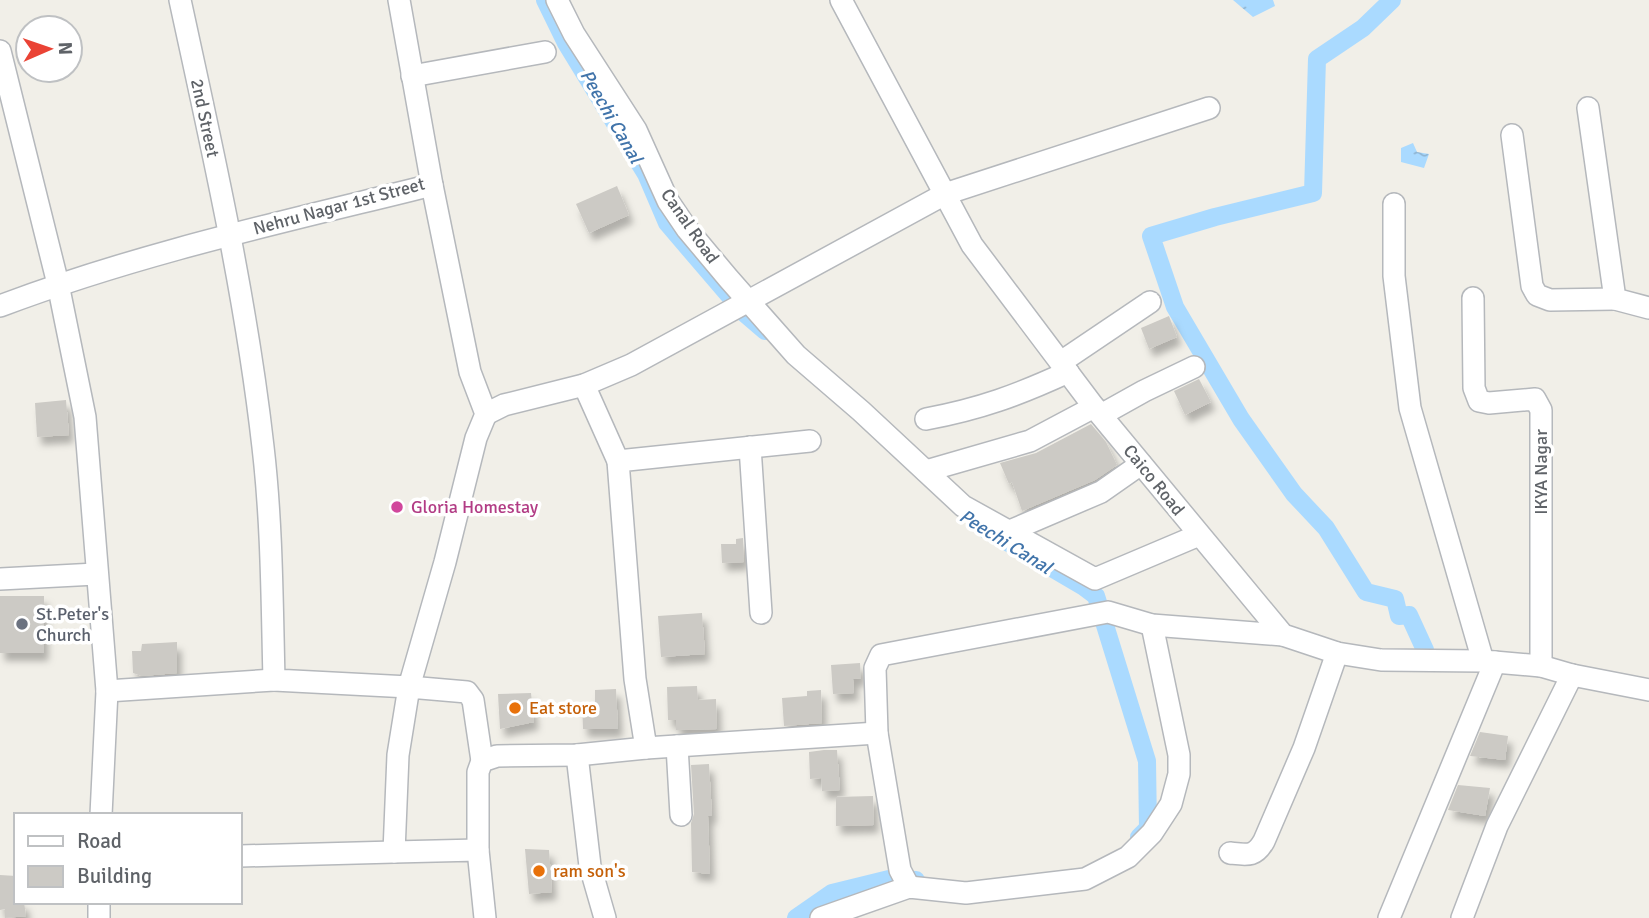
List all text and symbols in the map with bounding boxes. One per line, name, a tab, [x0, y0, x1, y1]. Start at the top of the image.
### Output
north arrow	[14, 14, 84, 84]
text: N	[53, 41, 77, 55]
water label: Peechi Canal	[575, 65, 648, 169]
street label: 2nd Street	[186, 77, 224, 159]
street label: Nehru Nagar 1st Street	[251, 173, 427, 239]
street label: Canal Road	[656, 184, 724, 268]
street label: IKYA Nagar	[1530, 429, 1552, 515]
street label: Caico Road	[1119, 440, 1189, 520]
place label: Gloria Homestay	[411, 496, 539, 518]
marker: Gloria Homestay	[389, 499, 405, 515]
water label: Peechi Canal	[955, 504, 1057, 580]
place label: St.Peter's Church	[36, 603, 109, 646]
marker: St.Peter's Church	[14, 616, 30, 632]
place label: Eat store	[529, 697, 597, 719]
marker: Eat store	[507, 700, 523, 716]
legend	[14, 813, 242, 904]
text: Road	[77, 828, 122, 854]
place label: ram son's	[553, 860, 626, 882]
text: Building	[77, 863, 152, 889]
marker: ram son's	[531, 863, 547, 879]

